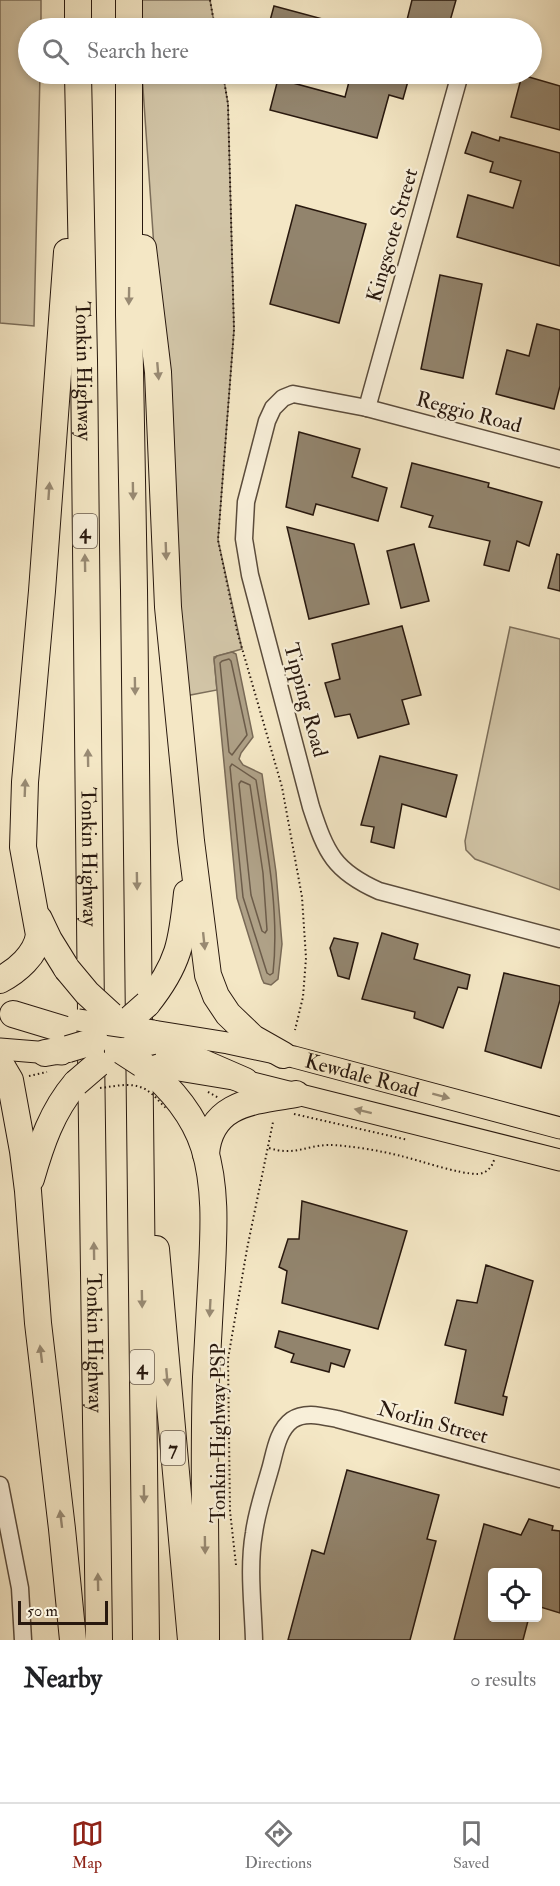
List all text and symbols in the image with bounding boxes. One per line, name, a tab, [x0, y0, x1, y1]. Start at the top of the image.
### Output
search box	[18, 18, 542, 84]
icon: search	[39, 35, 72, 68]
text: Search here	[87, 37, 189, 65]
street label: Kingscote Street	[361, 165, 424, 305]
one-way arrow	[124, 286, 134, 305]
street label: Tonkin Highway	[69, 301, 98, 441]
one-way arrow	[153, 362, 162, 381]
street label: Reggio Road	[413, 385, 525, 440]
one-way arrow	[128, 481, 138, 500]
one-way arrow	[45, 482, 54, 501]
road number: 4	[73, 514, 97, 548]
one-way arrow	[161, 541, 171, 560]
one-way arrow	[80, 554, 90, 573]
street label: Tipping Road	[277, 640, 334, 761]
one-way arrow	[130, 676, 140, 695]
one-way arrow	[83, 749, 92, 768]
one-way arrow	[20, 779, 29, 798]
street label: Tonkin Highway	[75, 787, 103, 927]
one-way arrow	[132, 871, 142, 890]
one-way arrow	[199, 932, 209, 951]
street label: Kewdale Road	[302, 1048, 423, 1104]
one-way arrow	[432, 1092, 450, 1102]
one-way arrow	[353, 1105, 372, 1115]
one-way arrow	[89, 1242, 99, 1261]
street label: Tonkin Highway	[80, 1273, 109, 1414]
one-way arrow	[137, 1289, 146, 1308]
one-way arrow	[205, 1298, 214, 1317]
street label: Tonkin Highway PSP	[205, 1343, 232, 1523]
one-way arrow	[36, 1344, 46, 1363]
road number: 4	[130, 1350, 154, 1384]
one-way arrow	[162, 1367, 172, 1386]
street label: Norlin Street	[375, 1395, 491, 1450]
road number: 7	[161, 1431, 185, 1465]
one-way arrow	[139, 1484, 149, 1503]
one-way arrow	[56, 1509, 66, 1528]
one-way arrow	[200, 1535, 210, 1554]
map controls	[488, 1568, 542, 1622]
button: locate	[488, 1568, 542, 1622]
one-way arrow	[93, 1572, 103, 1591]
scale bar	[18, 1598, 108, 1626]
text: 50 m	[27, 1601, 58, 1621]
text: Nearby	[24, 1663, 102, 1695]
text: 0 results	[470, 1667, 536, 1692]
tab: Map	[71, 1817, 104, 1873]
tab: Directions	[245, 1817, 312, 1873]
tab: Saved	[453, 1817, 489, 1873]

